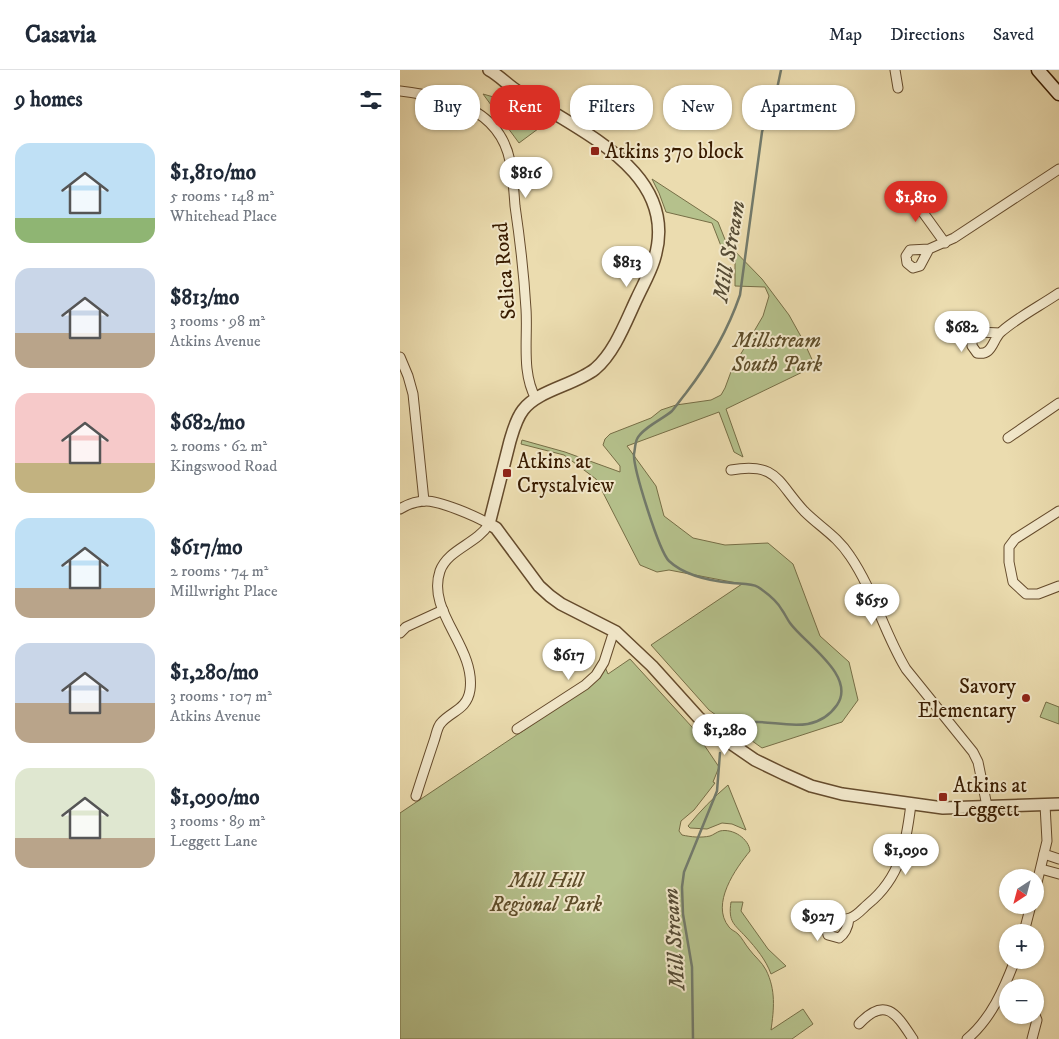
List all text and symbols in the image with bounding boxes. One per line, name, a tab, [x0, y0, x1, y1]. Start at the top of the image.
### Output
text: Casavia	[25, 20, 96, 50]
text: Map	[829, 24, 862, 46]
text: Directions	[890, 24, 965, 46]
text: Saved	[993, 24, 1034, 46]
chip: Buy	[415, 85, 480, 130]
chip: Rent	[490, 85, 560, 130]
chip: Filters	[570, 85, 653, 130]
chip: New	[663, 85, 732, 130]
chip: Apartment	[742, 85, 855, 130]
icon: filters	[357, 86, 385, 114]
text: 9 homes	[15, 87, 83, 113]
place label: Atkins 370 block	[605, 139, 744, 165]
marker: Atkins 370 block	[589, 145, 601, 157]
pin: $816	[496, 156, 556, 199]
text: $1,810/mo	[170, 160, 256, 186]
icon: home	[55, 163, 115, 223]
text: $816	[511, 163, 541, 183]
pin: $1,810	[875, 180, 957, 223]
text: 5 rooms · 148 m²	[170, 186, 274, 206]
text: $1,810	[895, 187, 937, 207]
water label: Mill Stream	[707, 199, 752, 306]
text: Whitehead Place	[170, 206, 277, 226]
street label: Selica Road	[488, 221, 522, 321]
pin: $813	[597, 246, 657, 288]
text: $813	[613, 252, 641, 272]
text: $813/mo	[170, 285, 239, 311]
icon: home	[55, 288, 115, 348]
pin: $682	[932, 310, 992, 353]
text: 3 rooms · 98 m²	[170, 311, 265, 331]
text: $682	[946, 317, 978, 337]
park label: Millstream South Park	[731, 328, 822, 378]
text: Atkins Avenue	[170, 331, 261, 351]
text: $682/mo	[170, 410, 245, 436]
icon: home	[55, 413, 115, 473]
text: 2 rooms · 62 m²	[170, 436, 267, 456]
place label: Atkins at Crystalview	[517, 449, 615, 499]
text: Kingswood Road	[170, 456, 277, 476]
marker: Atkins at Crystalview	[501, 467, 513, 479]
text: $617/mo	[170, 535, 243, 561]
icon: home	[55, 538, 115, 598]
text: 2 rooms · 74 m²	[170, 561, 268, 581]
text: Millwright Place	[170, 581, 278, 601]
pin: $659	[842, 584, 902, 626]
text: $659	[856, 590, 889, 610]
pin: $617	[539, 638, 599, 681]
text: $617	[553, 645, 585, 665]
text: $1,280/mo	[170, 660, 259, 686]
icon: home	[55, 663, 115, 723]
place label: Savory Elementary	[918, 674, 1017, 724]
text: 3 rooms · 107 m²	[170, 686, 272, 706]
marker: Savory Elementary	[1020, 692, 1032, 704]
text: Atkins Avenue	[170, 706, 261, 726]
pin: $1,280	[684, 714, 766, 756]
text: $1,280	[703, 720, 747, 740]
place label: Atkins at Leggett	[953, 773, 1027, 823]
text: $1,090/mo	[170, 785, 260, 811]
icon: home	[55, 788, 115, 848]
marker: Atkins at Leggett	[937, 791, 949, 803]
text: 3 rooms · 89 m²	[170, 811, 265, 831]
text: Leggett Lane	[170, 831, 257, 851]
pin: $1,090	[865, 834, 947, 876]
text: $1,090	[884, 840, 928, 860]
park label: Mill Hill Regional Park	[489, 868, 602, 918]
north arrow	[999, 869, 1044, 914]
map controls	[999, 869, 1044, 1024]
water label: Mill Stream	[657, 887, 692, 993]
pin: $927	[788, 900, 848, 942]
text: $927	[802, 906, 834, 926]
button: +	[999, 924, 1044, 969]
button: −	[999, 979, 1044, 1024]

